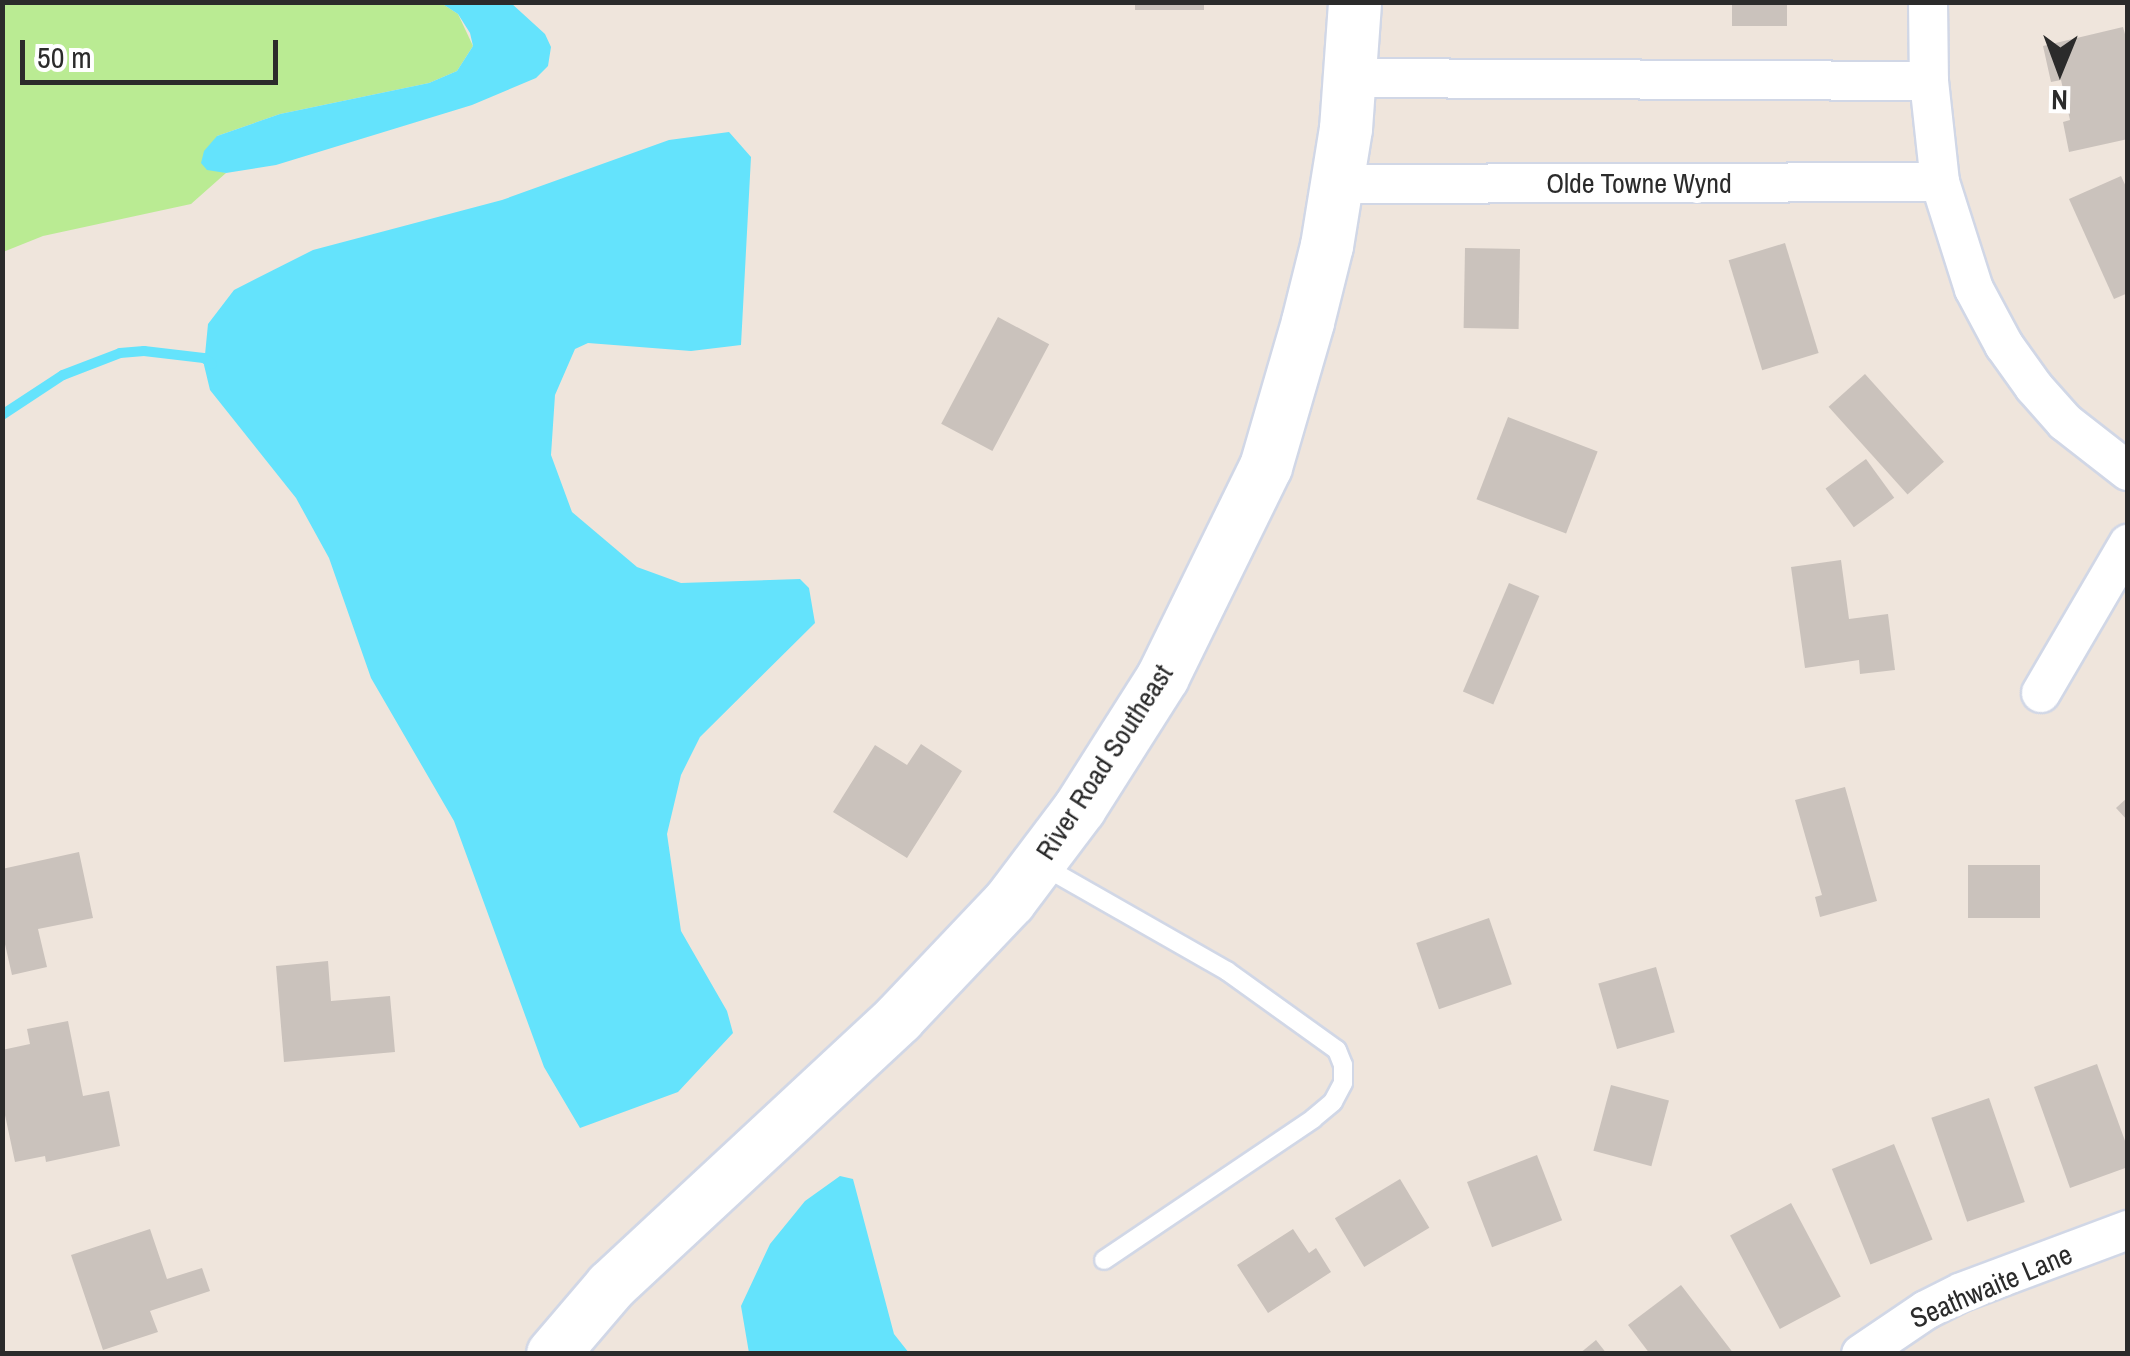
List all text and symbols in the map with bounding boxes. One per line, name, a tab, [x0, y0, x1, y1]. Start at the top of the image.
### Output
scale bar	[25, 20, 282, 82]
north arrow	[2010, 20, 2110, 120]
text: 50 m	[37, 37, 92, 77]
text: N	[2051, 81, 2068, 119]
street label: Olde Towne Wynd	[1546, 166, 1732, 200]
street label: River Road Southeast	[1028, 658, 1180, 866]
street label: Seathwaite Lane	[1905, 1237, 2077, 1335]

